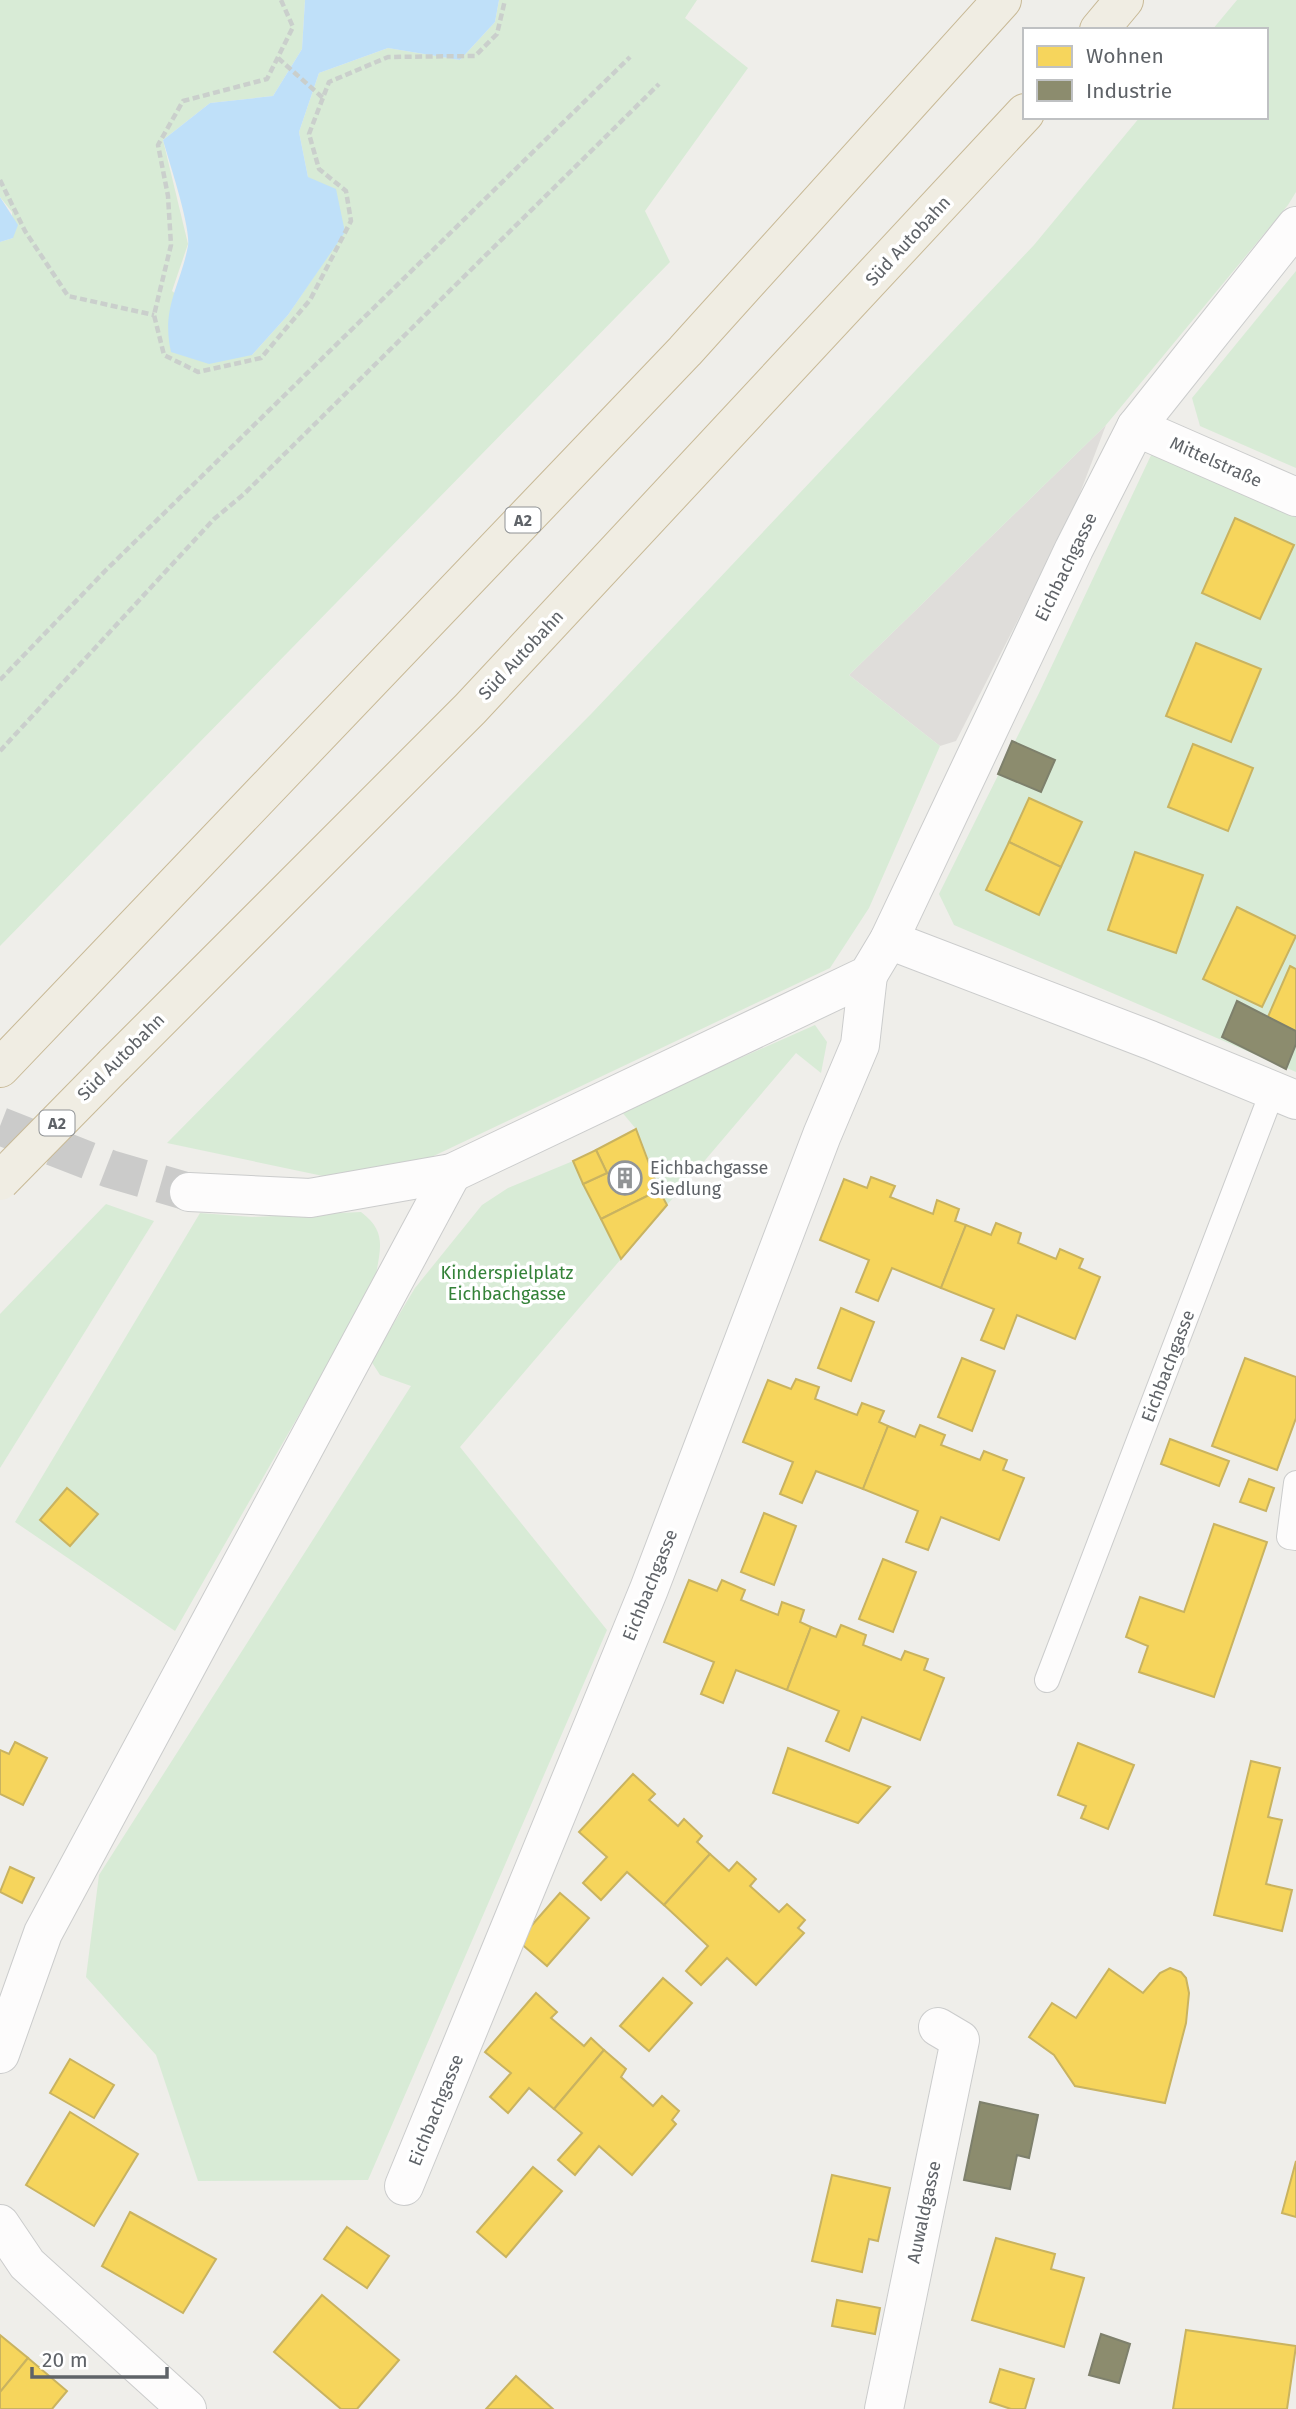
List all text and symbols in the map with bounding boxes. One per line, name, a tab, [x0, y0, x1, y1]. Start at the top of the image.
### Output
legend	[1023, 28, 1268, 119]
text: Wohnen	[1086, 43, 1164, 69]
text: Industrie	[1086, 78, 1172, 104]
street label: Süd Autobahn	[861, 192, 955, 290]
street label: Mittelstraße	[1167, 432, 1265, 492]
road number: A2	[505, 508, 540, 533]
street label: Eichbachgasse	[1030, 509, 1102, 625]
street label: Süd Autobahn	[474, 606, 568, 704]
street label: Süd Autobahn	[73, 1009, 169, 1105]
road number: A2	[40, 1110, 74, 1135]
place label: Eichbachgasse Siedlung	[650, 1157, 768, 1200]
building icon: Eichbachgasse Siedlung	[606, 1159, 644, 1197]
park label: Kinderspielplatz Eichbachgasse	[441, 1262, 574, 1305]
street label: Eichbachgasse	[1137, 1307, 1199, 1425]
street label: Eichbachgasse	[618, 1526, 682, 1644]
street label: Eichbachgasse	[404, 2051, 468, 2169]
street label: Auwaldgasse	[902, 2159, 946, 2265]
scale bar	[32, 2336, 166, 2380]
text: 20 m	[42, 2347, 88, 2373]

